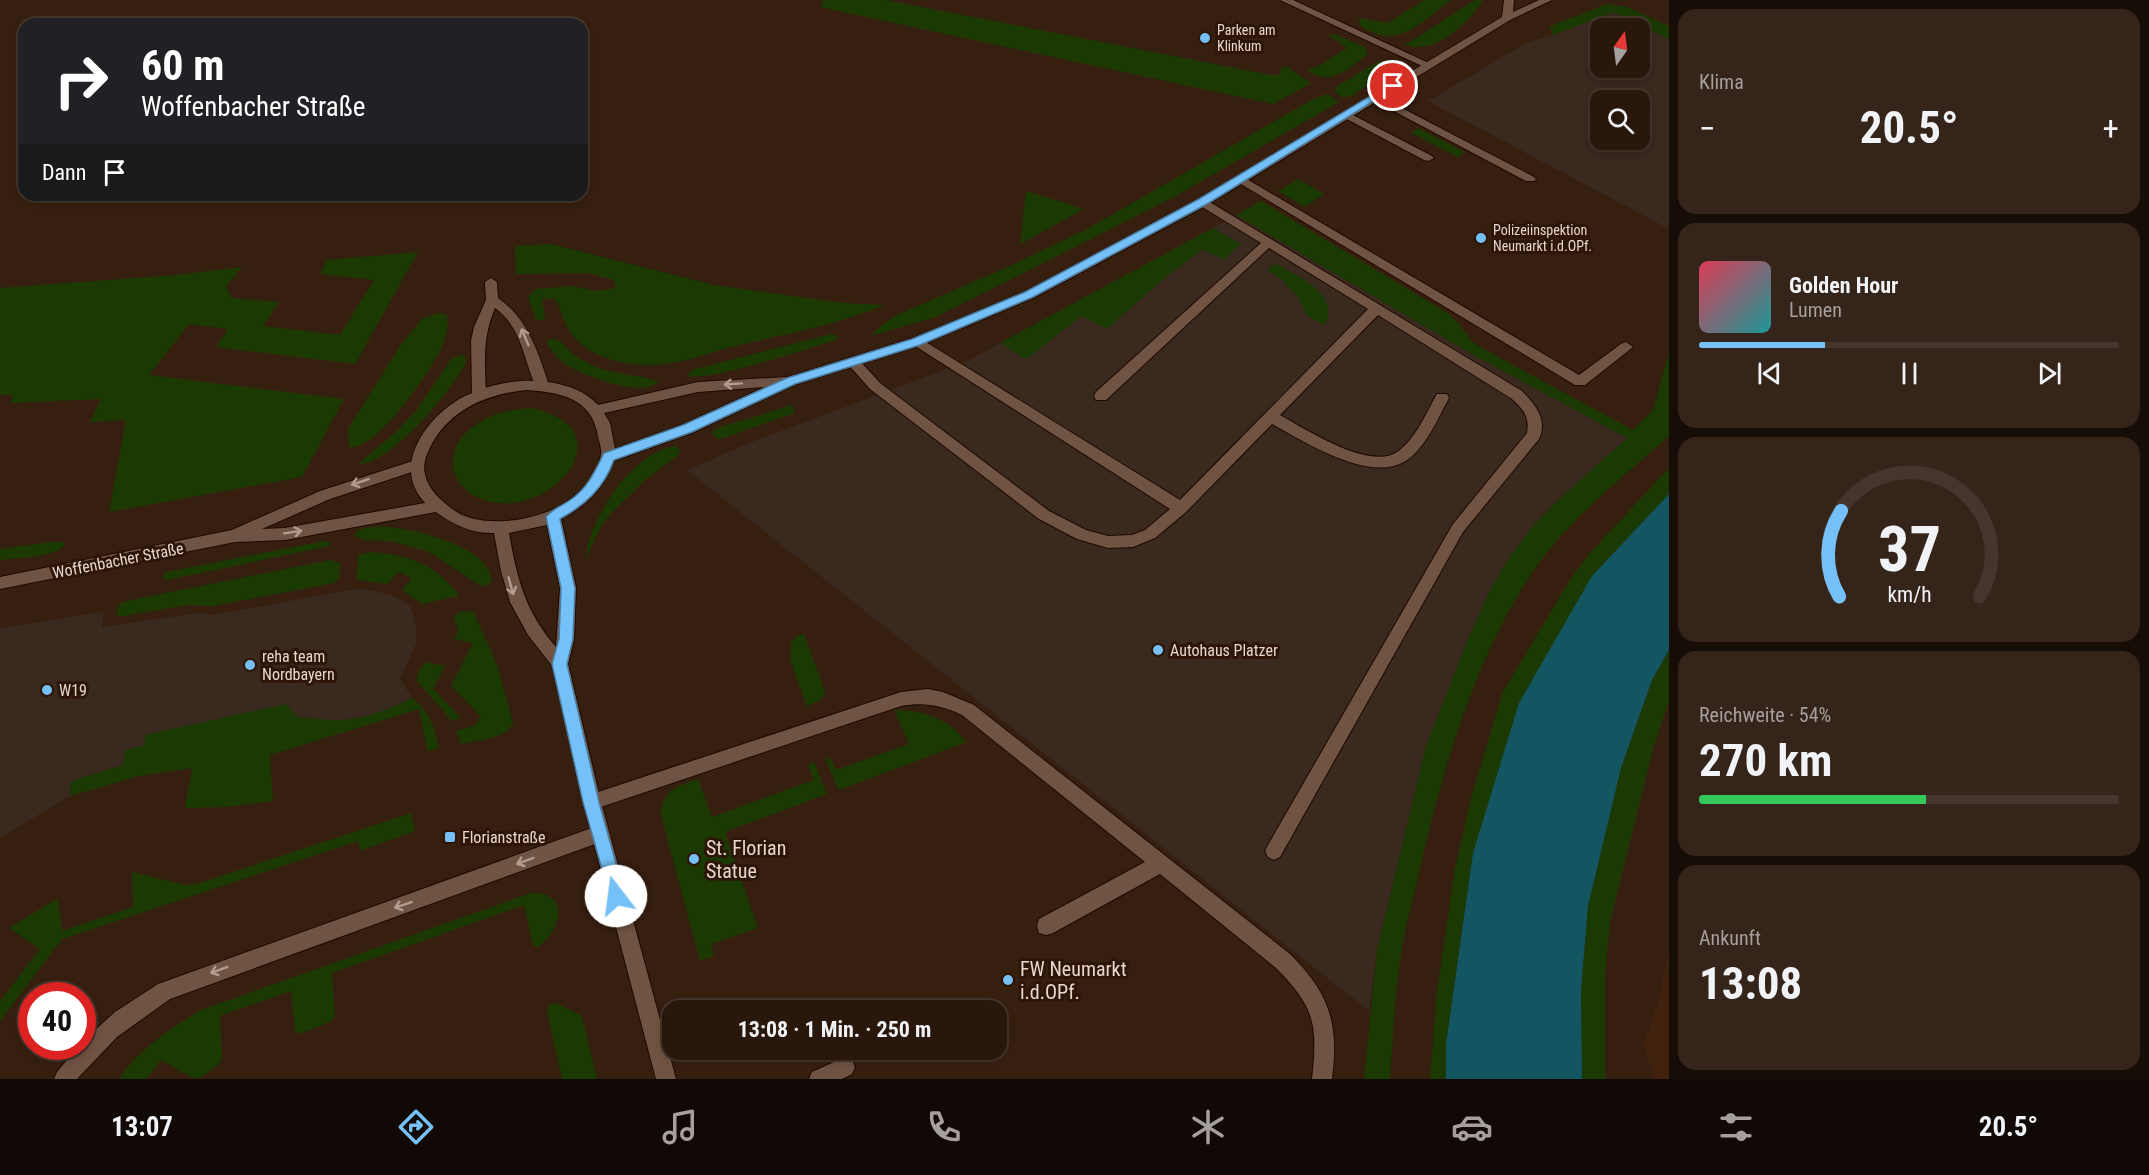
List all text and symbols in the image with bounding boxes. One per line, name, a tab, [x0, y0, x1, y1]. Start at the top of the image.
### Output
north arrow	[1590, 18, 1650, 78]
map controls	[1590, 18, 1650, 150]
place label: Parken am Klinkum	[1217, 22, 1276, 54]
marker: Parken am Klinkum	[1198, 31, 1212, 45]
text: 60 m	[141, 41, 224, 90]
icon: right	[42, 42, 120, 120]
pin	[1367, 60, 1418, 111]
icon: arrive	[1376, 69, 1409, 102]
text: Klima	[1699, 70, 1744, 94]
button: search	[1590, 90, 1650, 150]
text: Woffenbacher Straße	[141, 91, 365, 123]
text: 20.5°	[1860, 101, 1958, 154]
text: −	[1699, 109, 1716, 148]
text: +	[2103, 109, 2119, 148]
icon: arrive	[98, 156, 131, 189]
text: Dann	[42, 160, 86, 185]
place label: Polizeiinspektion Neumarkt i.d.OPf.	[1493, 222, 1592, 254]
marker: Polizeiinspektion Neumarkt i.d.OPf.	[1474, 231, 1488, 245]
text: Golden Hour	[1789, 273, 1898, 298]
text: Lumen	[1789, 298, 1842, 322]
one-way arrow	[519, 329, 530, 347]
icon: previous	[1753, 357, 1786, 390]
icon: pause	[1893, 357, 1926, 390]
icon: next	[2033, 357, 2066, 390]
one-way arrow	[723, 378, 743, 389]
one-way arrow	[351, 477, 370, 488]
text: 37	[1877, 513, 1941, 586]
one-way arrow	[283, 526, 303, 537]
street label: Woffenbacher Straße	[51, 538, 185, 583]
one-way arrow	[506, 577, 518, 596]
text: km/h	[1887, 582, 1931, 607]
place label: Autohaus Platzer	[1170, 641, 1278, 660]
marker: Autohaus Platzer	[1151, 643, 1165, 657]
place label: reha team Nordbayern	[262, 647, 335, 684]
marker: reha team Nordbayern	[243, 658, 257, 672]
place label: W19	[59, 681, 87, 700]
marker: W19	[40, 683, 54, 697]
text: Reichweite · 54%	[1699, 703, 1831, 727]
text: 270 km	[1699, 734, 1832, 787]
place label: Florianstraße	[462, 828, 545, 847]
marker: Florianstraße	[443, 830, 457, 844]
place label: St. Florian Statue	[706, 836, 786, 883]
marker: St. Florian Statue	[687, 852, 701, 866]
one-way arrow	[516, 857, 535, 868]
position arrow	[584, 864, 648, 928]
one-way arrow	[394, 900, 413, 911]
text: Ankunft	[1699, 926, 1761, 950]
place label: FW Neumarkt i.d.OPf.	[1020, 957, 1127, 1004]
text: 13:08	[1699, 957, 1802, 1010]
one-way arrow	[210, 965, 229, 976]
marker: FW Neumarkt i.d.OPf.	[1001, 973, 1015, 987]
speed limit sign: 40	[18, 982, 96, 1060]
text: 13:08 · 1 Min. · 250 m	[738, 1017, 931, 1042]
icon: directions	[395, 1106, 437, 1148]
icon: music	[659, 1106, 701, 1148]
icon: phone	[923, 1106, 965, 1148]
icon: climate	[1187, 1106, 1229, 1148]
icon: car	[1451, 1106, 1493, 1148]
icon: filters	[1715, 1106, 1757, 1148]
text: 13:07	[111, 1111, 173, 1143]
text: 20.5°	[1979, 1111, 2038, 1143]

